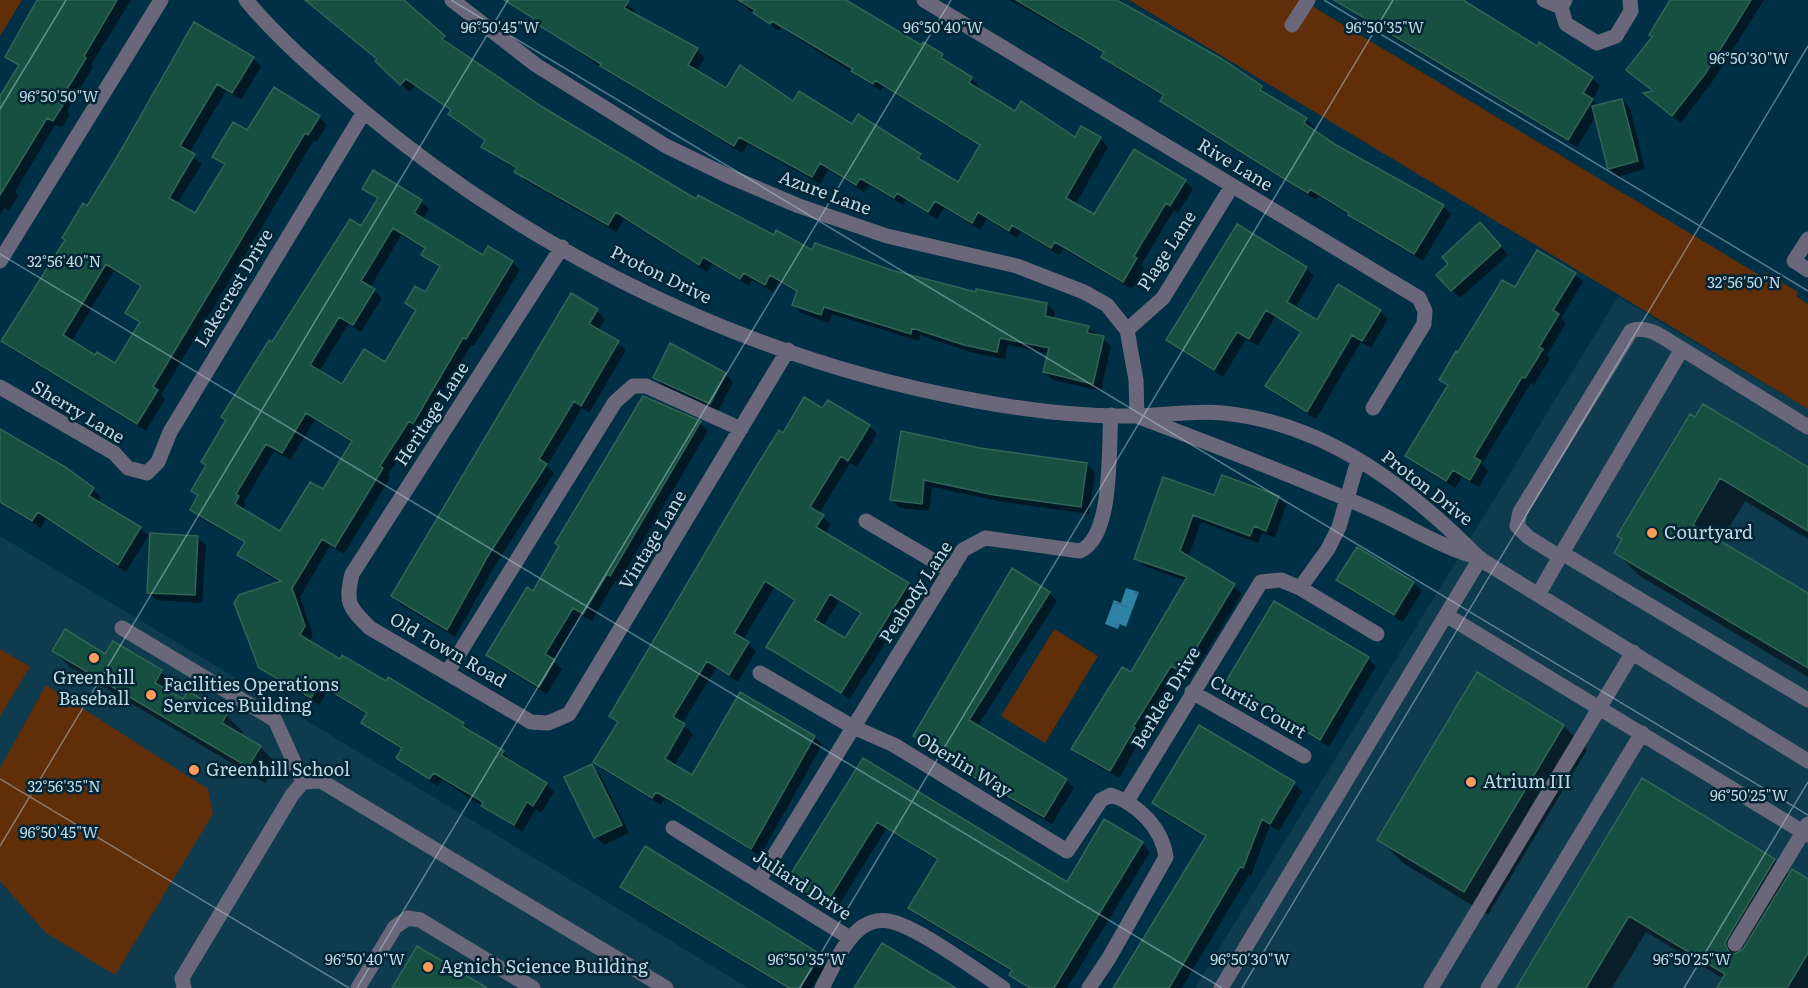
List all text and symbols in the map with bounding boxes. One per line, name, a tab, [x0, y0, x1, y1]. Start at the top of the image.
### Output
text: 96°50'45"W	[461, 15, 540, 38]
text: 96°50'40"W	[903, 15, 983, 38]
text: 96°50'35"W	[1346, 15, 1425, 38]
text: 96°50'30"W	[1709, 46, 1789, 69]
text: 96°50'50"W	[19, 84, 99, 107]
street label: Rive Lane	[1193, 131, 1279, 197]
street label: Azure Lane	[775, 162, 876, 221]
street label: Plage Lane	[1130, 205, 1202, 296]
street label: Lakecrest Drive	[187, 223, 279, 352]
street label: Proton Drive	[606, 237, 717, 310]
text: 32°56'40"N	[27, 249, 101, 272]
text: 32°56'50"N	[1707, 270, 1781, 293]
street label: Heritage Lane	[387, 356, 475, 471]
street label: Sherry Lane	[27, 372, 131, 449]
street label: Proton Drive	[1376, 442, 1480, 531]
street label: Vintage Lane	[611, 484, 692, 594]
place label: Courtyard	[1664, 518, 1753, 545]
marker: Courtyard	[1645, 526, 1659, 540]
street label: Peabody Lane	[871, 535, 958, 648]
street label: Old Town Road	[385, 604, 512, 693]
street label: Berklee Drive	[1123, 641, 1206, 754]
marker: Greenhill Baseball	[87, 651, 101, 665]
place label: Greenhill Baseball	[53, 663, 135, 711]
street label: Curtis Court	[1205, 667, 1313, 745]
place label: Facilities Operations Services Building	[163, 670, 339, 718]
marker: Facilities Operations Services Building	[144, 688, 158, 702]
street label: Oberlin Way	[912, 724, 1019, 803]
place label: Greenhill School	[206, 755, 350, 782]
marker: Greenhill School	[187, 763, 201, 777]
place label: Atrium III	[1483, 767, 1571, 794]
text: 32°56'35"N	[27, 774, 101, 797]
marker: Atrium III	[1464, 775, 1478, 789]
text: 96°50'25"W	[1710, 783, 1789, 806]
text: 96°50'45"W	[20, 820, 99, 843]
street label: Juliard Drive	[748, 842, 857, 926]
text: 96°50'40"W	[325, 947, 405, 970]
text: 96°50'35"W	[768, 947, 847, 970]
text: 96°50'30"W	[1210, 947, 1290, 970]
text: 96°50'25"W	[1653, 947, 1732, 970]
place label: Agnich Science Building	[440, 952, 649, 979]
marker: Agnich Science Building	[421, 960, 435, 974]

